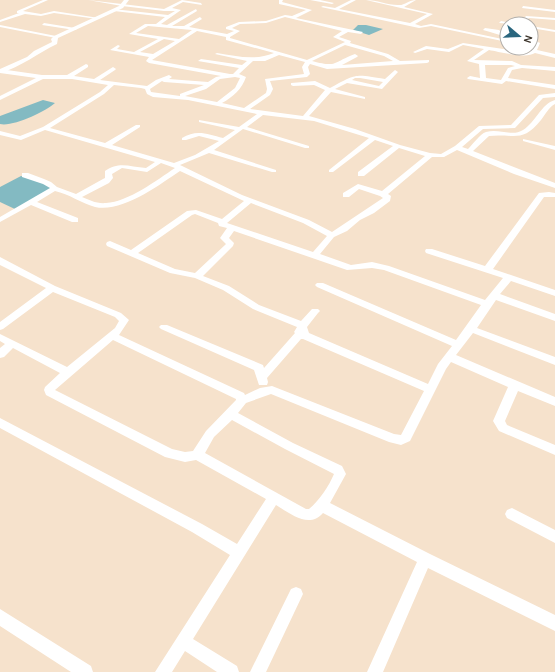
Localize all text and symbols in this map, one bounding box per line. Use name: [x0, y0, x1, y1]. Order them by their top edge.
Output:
north arrow: [499, 16, 539, 56]
text: N: [521, 33, 535, 45]

